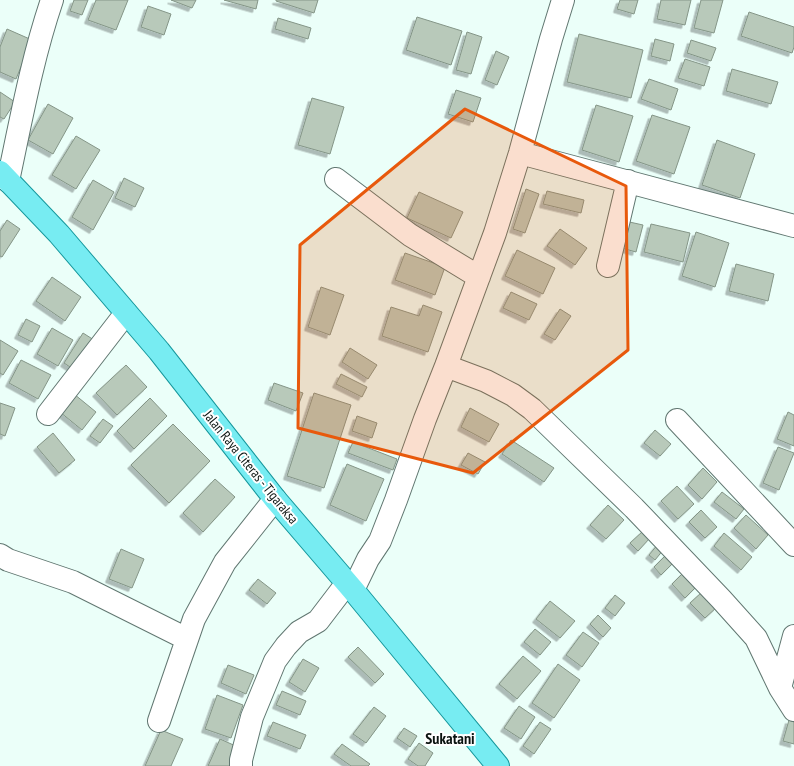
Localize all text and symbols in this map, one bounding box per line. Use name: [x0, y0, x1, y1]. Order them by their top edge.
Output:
street label: Jalan Raya Citeras - Tigaraksa: [199, 406, 302, 527]
district label: Sukatani: [425, 728, 475, 748]

